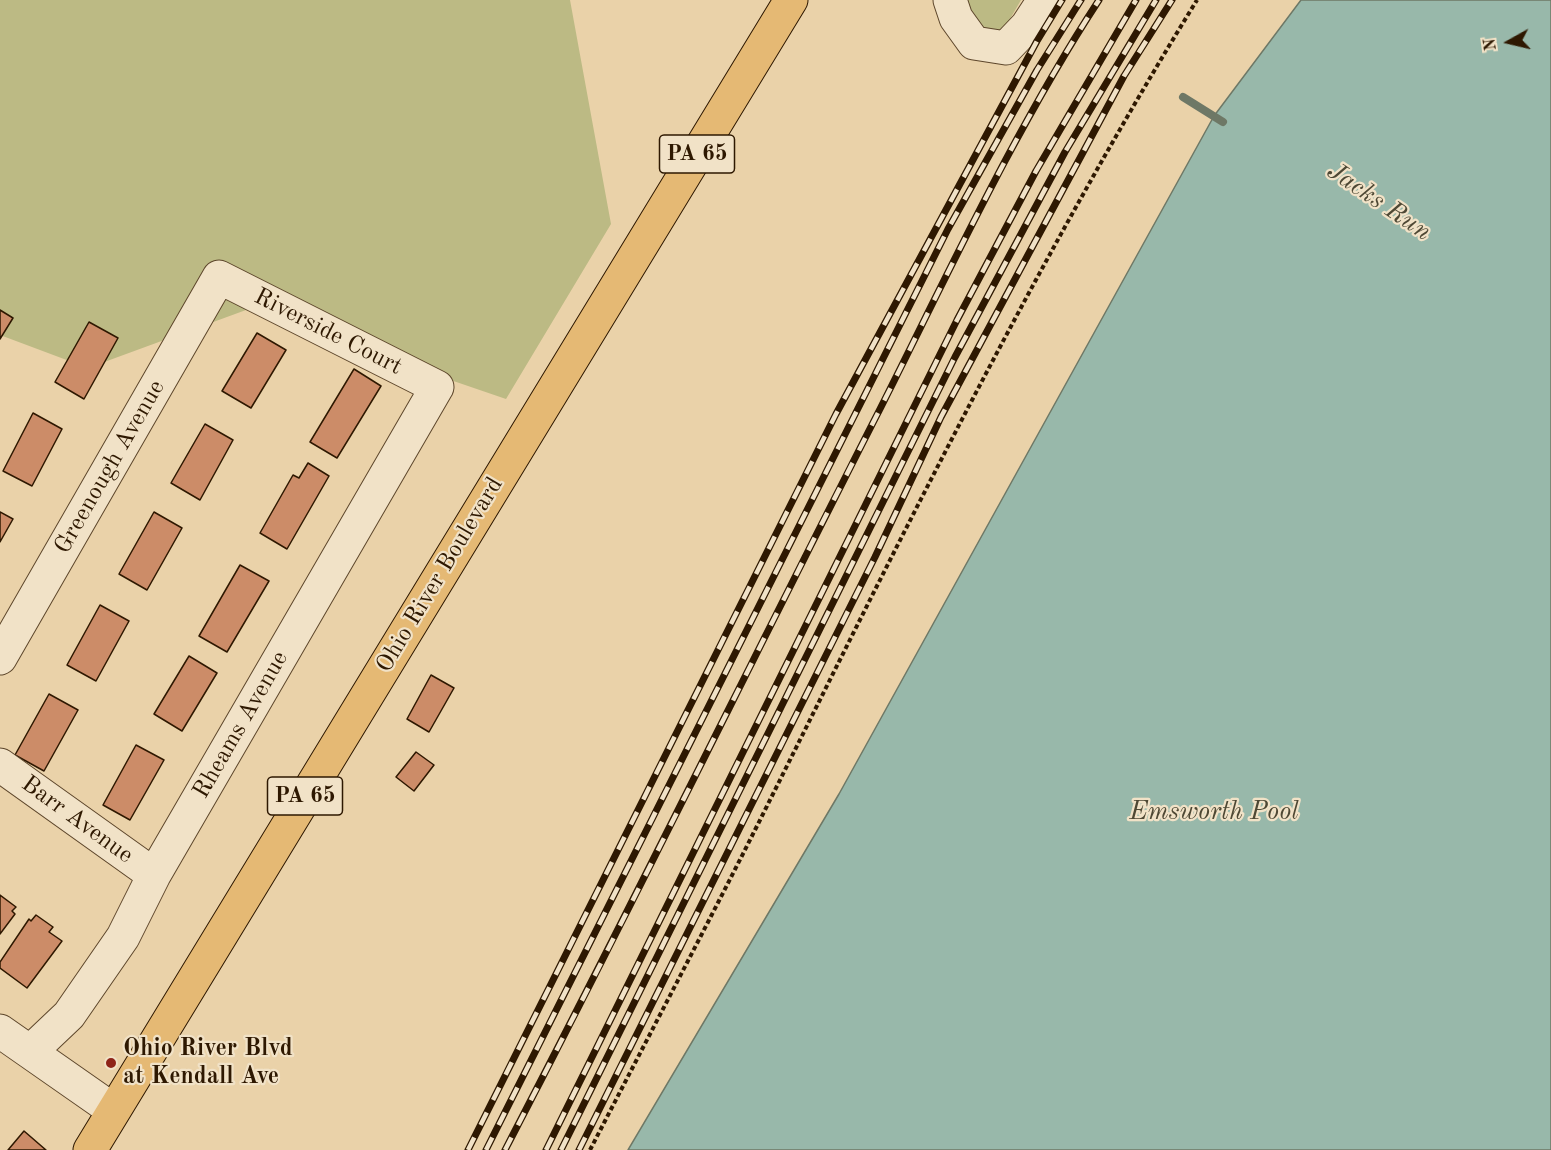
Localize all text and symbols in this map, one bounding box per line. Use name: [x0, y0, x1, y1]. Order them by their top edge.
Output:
north arrow: [1479, 12, 1539, 72]
text: N: [1482, 37, 1500, 52]
road number: PA 65: [660, 135, 734, 173]
water label: Jacks Run: [1321, 156, 1437, 248]
street label: Riverside Court: [249, 282, 407, 382]
street label: Greenough Avenue: [49, 375, 171, 559]
street label: Ohio River Boulevard: [370, 472, 510, 678]
street label: Rheams Avenue: [187, 646, 295, 804]
street label: Barr Avenue: [16, 770, 138, 870]
road number: PA 65: [268, 777, 342, 815]
water label: Emsworth Pool: [1129, 796, 1299, 828]
place label: Ohio River Blvd at Kendall Ave: [123, 1035, 293, 1091]
marker: Ohio River Blvd at Kendall Ave: [104, 1056, 118, 1070]

